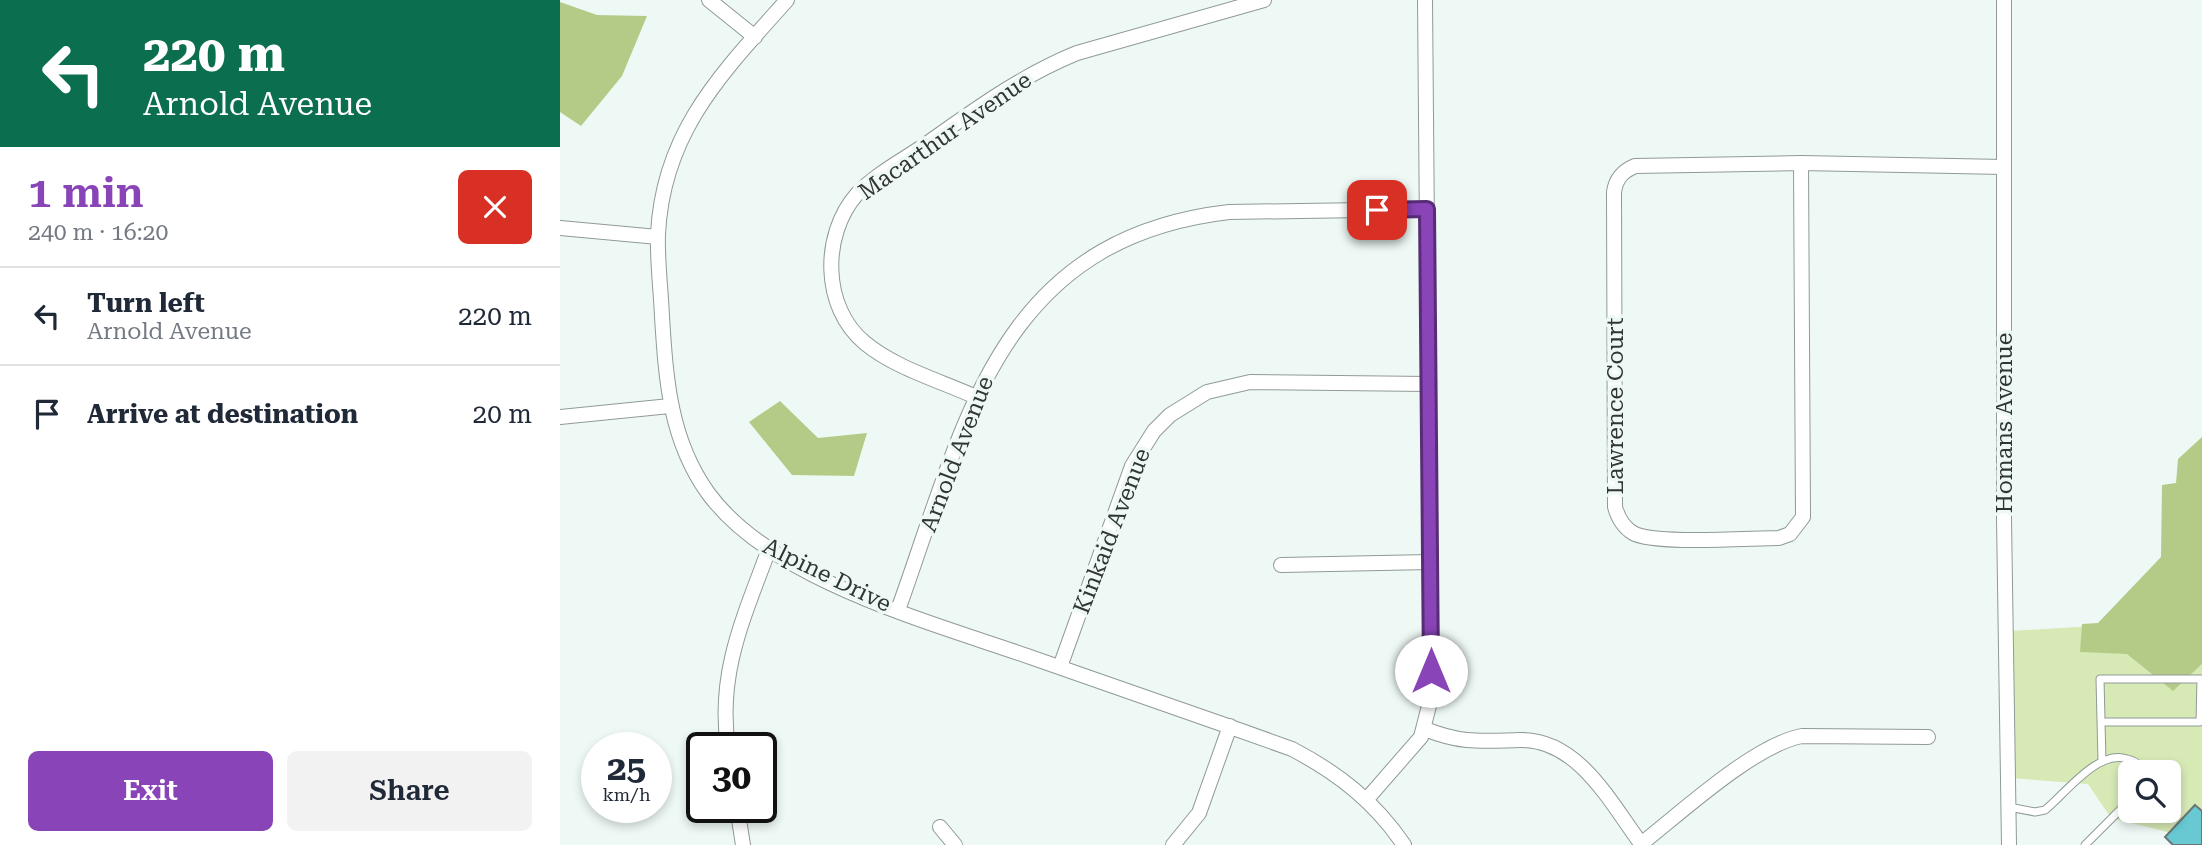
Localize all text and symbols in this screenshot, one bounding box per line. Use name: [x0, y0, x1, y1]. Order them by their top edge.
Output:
text: 220 m: [143, 26, 285, 83]
icon: left: [28, 28, 119, 119]
street label: Macarthur Avenue: [854, 66, 1036, 206]
text: Arnold Avenue: [143, 85, 372, 123]
text: 1 min: [28, 168, 144, 217]
button: close: [458, 170, 532, 244]
pin: [1347, 180, 1407, 240]
icon: arrive: [1358, 191, 1396, 229]
text: 240 m · 16:20: [28, 219, 168, 246]
text: Turn left: [87, 288, 205, 318]
icon: left: [28, 297, 66, 335]
text: 220 m: [458, 301, 532, 331]
street label: Lawrence Court: [1602, 317, 1629, 494]
text: Arnold Avenue: [87, 318, 252, 345]
street label: Homans Avenue: [1991, 333, 2018, 513]
street label: Arnold Avenue: [915, 372, 999, 536]
icon: arrive: [28, 395, 66, 433]
text: Arrive at destination: [87, 399, 358, 429]
text: 20 m: [473, 399, 532, 429]
street label: Kinkaid Avenue: [1068, 444, 1156, 618]
street label: Alpine Drive: [759, 532, 895, 618]
position arrow: [1394, 634, 1468, 708]
speed limit sign: 30: [686, 732, 777, 823]
text: 25: [607, 748, 646, 789]
button: Exit: [28, 751, 273, 831]
button: Share: [287, 751, 532, 831]
map controls: [2118, 760, 2181, 823]
button: search: [2118, 760, 2181, 823]
text: km/h: [602, 784, 651, 805]

